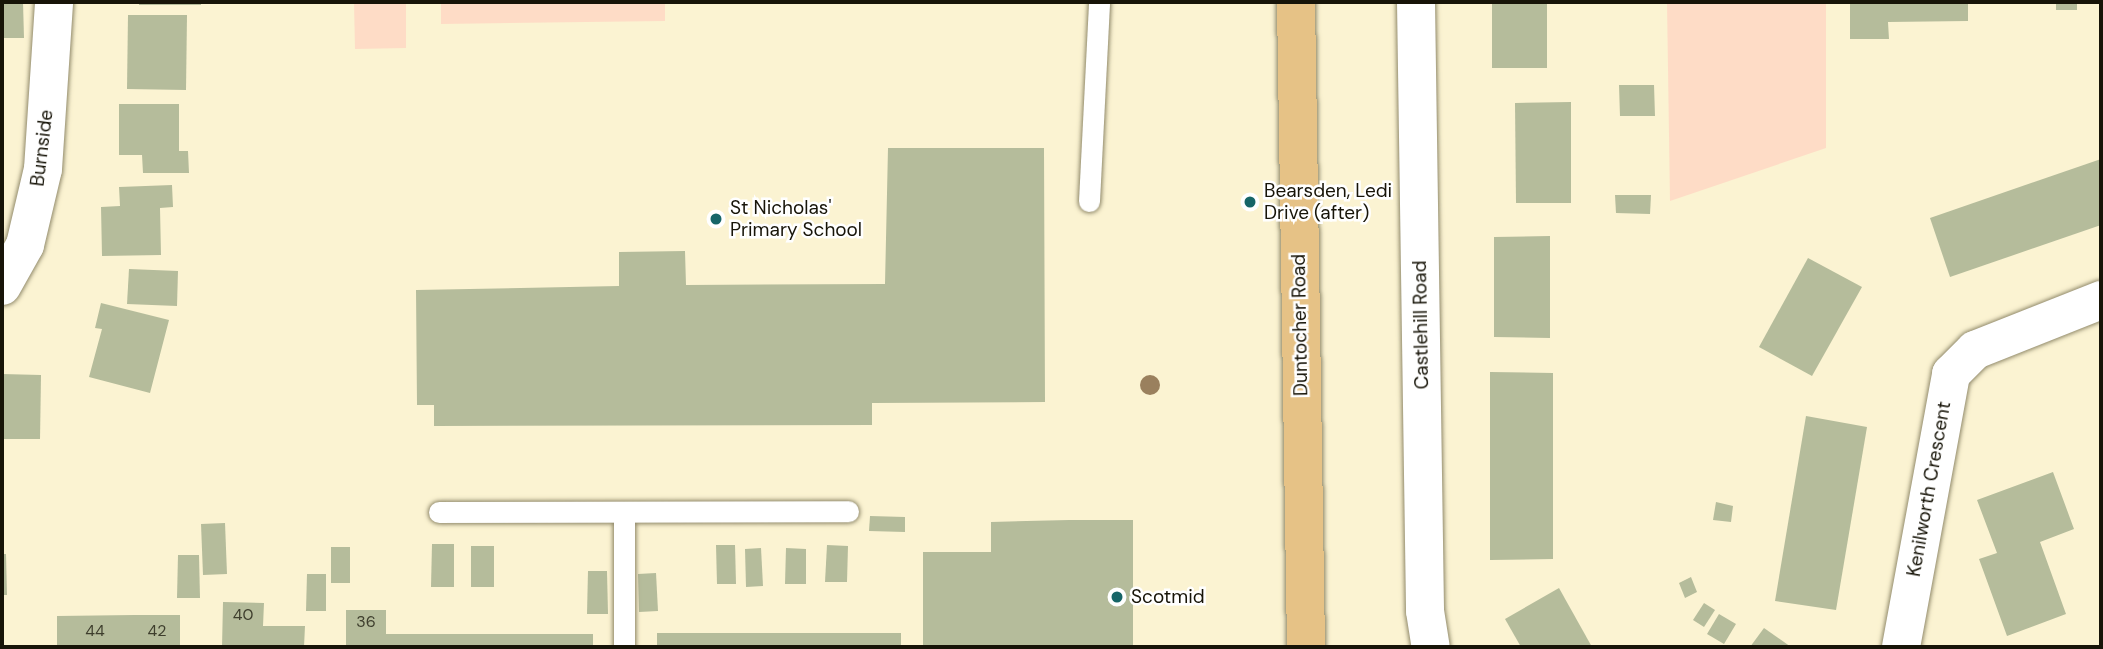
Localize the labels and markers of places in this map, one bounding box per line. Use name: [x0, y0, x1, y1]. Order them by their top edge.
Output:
place label: Bearsden, Ledi Drive (after): [1264, 180, 1392, 224]
marker: Bearsden, Ledi Drive (after): [1242, 194, 1258, 210]
place label: St Nicholas' Primary School: [730, 197, 862, 241]
marker: St Nicholas' Primary School: [708, 211, 724, 227]
place label: Scotmid: [1131, 586, 1205, 608]
marker: Scotmid: [1109, 589, 1125, 605]

